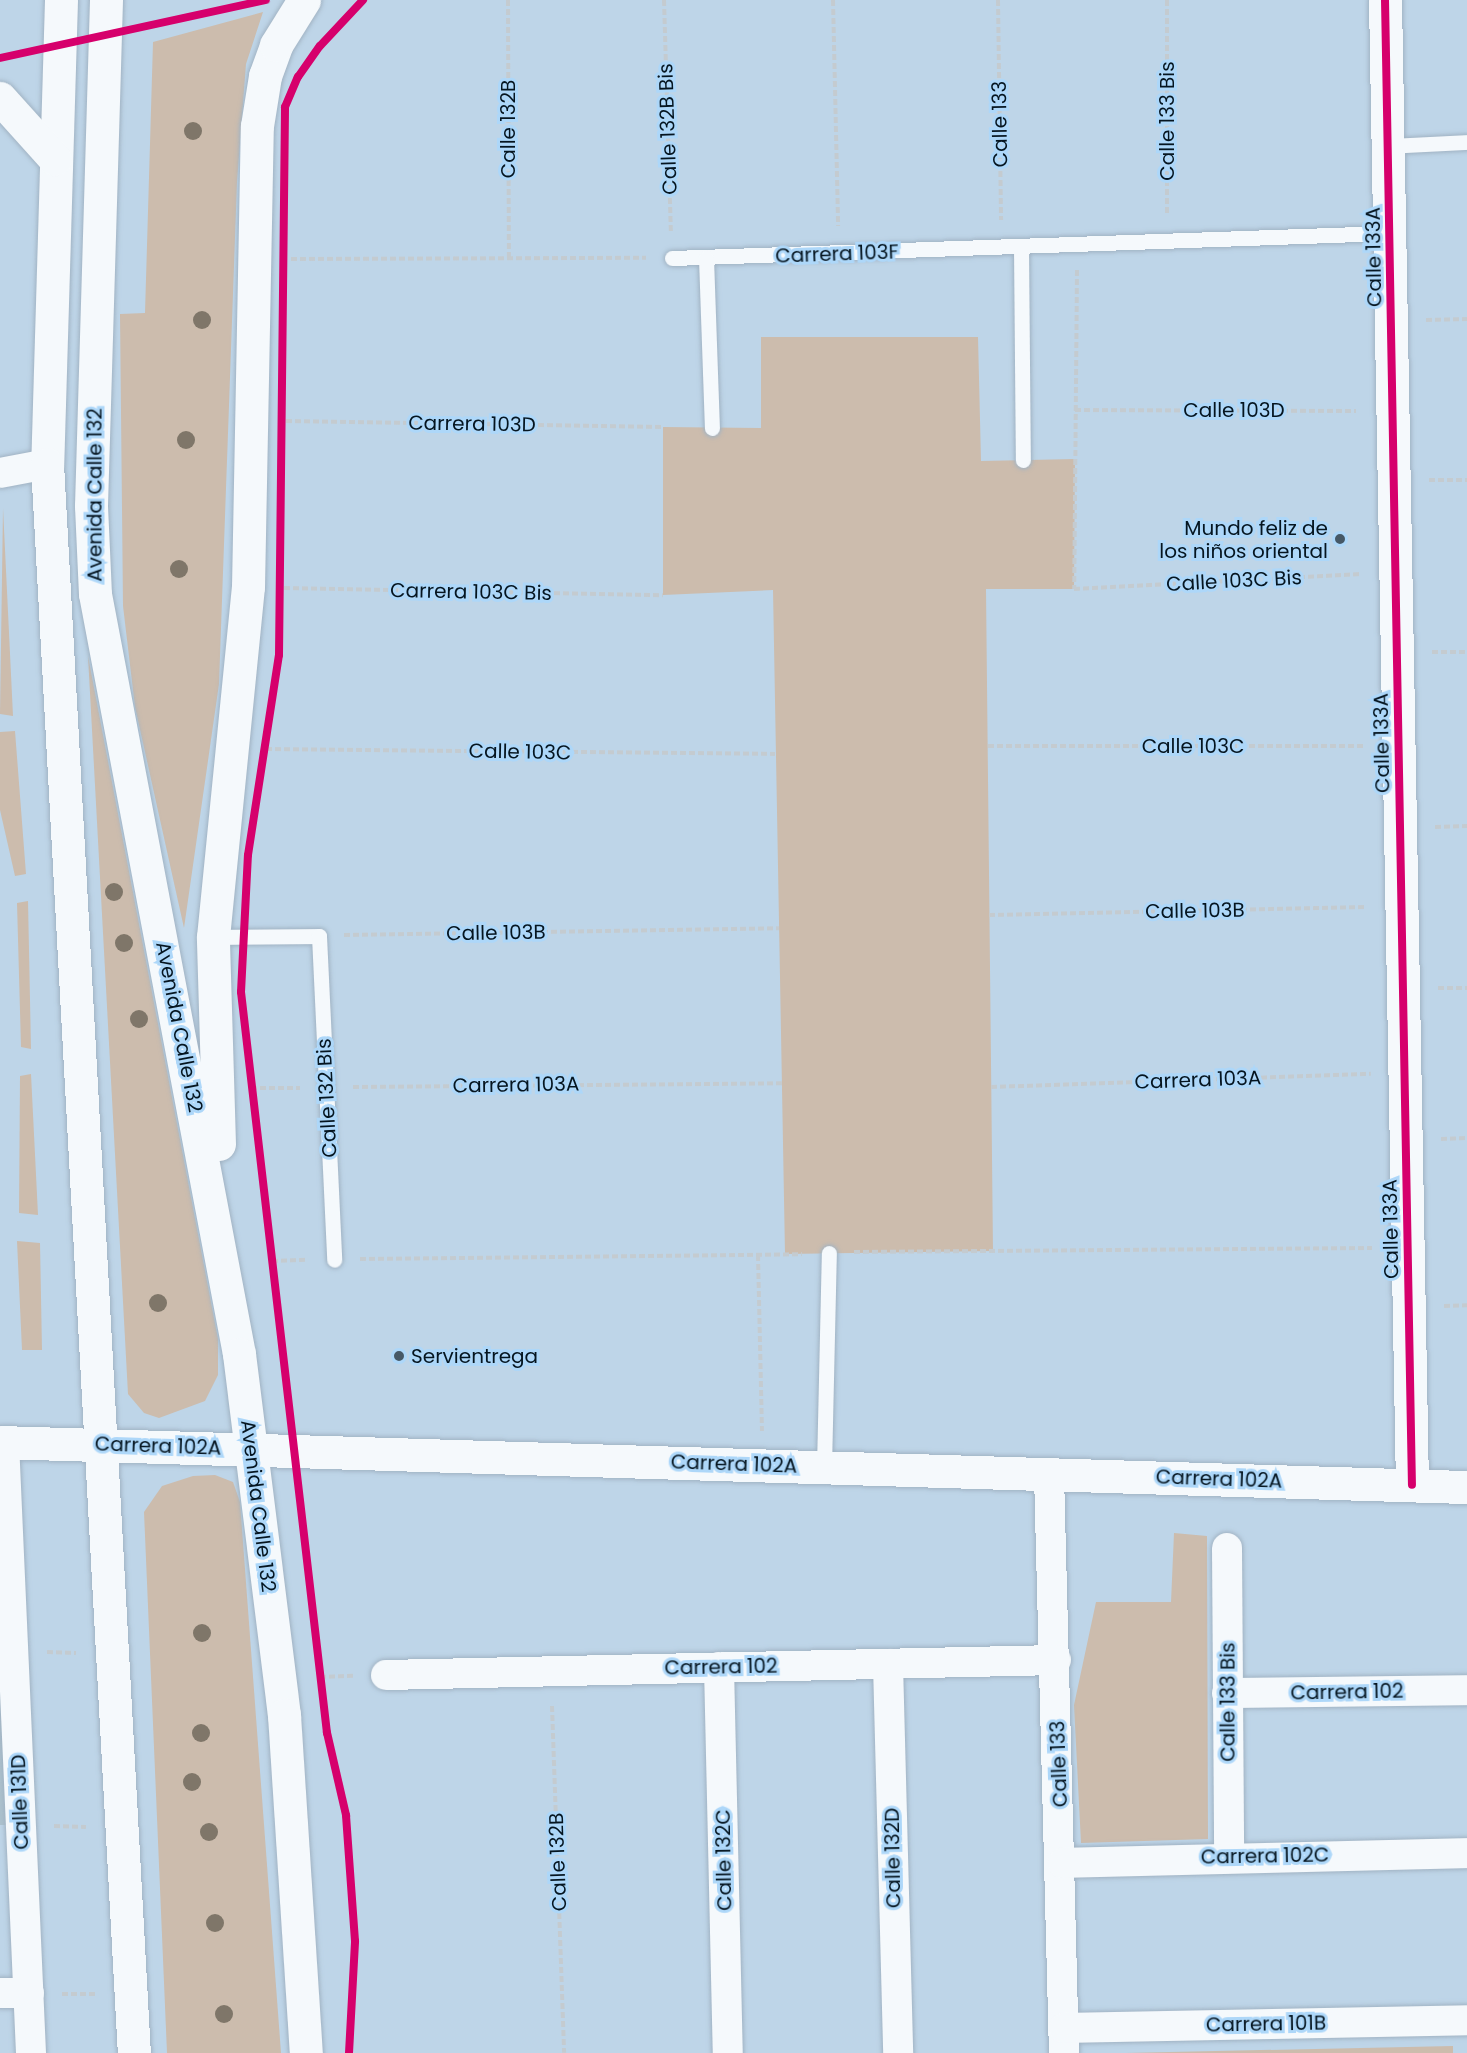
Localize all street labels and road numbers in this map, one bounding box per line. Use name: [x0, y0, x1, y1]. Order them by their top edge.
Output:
street label: Calle 133 Bis: [1155, 61, 1179, 181]
street label: Calle 132B Bis: [654, 63, 682, 195]
street label: Calle 132B: [496, 80, 520, 178]
street label: Calle 133: [987, 81, 1013, 167]
street label: Calle 133A: [1361, 207, 1387, 307]
street label: Carrera 103F: [775, 240, 899, 268]
street label: Calle 103D: [1183, 398, 1285, 422]
street label: Avenida Calle 132: [83, 408, 107, 582]
street label: Carrera 103D: [408, 411, 536, 437]
street label: Calle 103C Bis: [1166, 565, 1302, 597]
street label: Carrera 103C Bis: [390, 579, 552, 605]
street label: Calle 133A: [1369, 693, 1395, 793]
street label: Calle 103C: [1142, 734, 1244, 758]
street label: Calle 103C: [468, 739, 572, 765]
street label: Calle 103B: [1145, 898, 1245, 924]
street label: Calle 103B: [446, 920, 546, 946]
street label: Avenida Calle 132: [151, 940, 207, 1114]
street label: Calle 132 Bis: [312, 1038, 342, 1158]
street label: Carrera 103A: [1134, 1066, 1262, 1094]
street label: Carrera 103A: [452, 1072, 580, 1098]
street label: Calle 133A: [1378, 1179, 1404, 1279]
street label: Avenida Calle 132: [236, 1418, 280, 1594]
street label: Carrera 102A: [94, 1432, 222, 1460]
street label: Carrera 102A: [670, 1450, 798, 1478]
street label: Carrera 102A: [1155, 1465, 1283, 1493]
street label: Calle 133 Bis: [1216, 1642, 1240, 1762]
street label: Carrera 102: [664, 1654, 778, 1680]
street label: Carrera 102: [1290, 1679, 1404, 1705]
street label: Calle 133: [1045, 1720, 1073, 1808]
street label: Calle 131D: [6, 1754, 34, 1850]
street label: Calle 132D: [880, 1808, 906, 1908]
street label: Calle 132C: [711, 1809, 737, 1911]
street label: Calle 132B: [544, 1812, 572, 1912]
street label: Carrera 102C: [1201, 1843, 1329, 1869]
street label: Carrera 101B: [1206, 2011, 1326, 2037]

